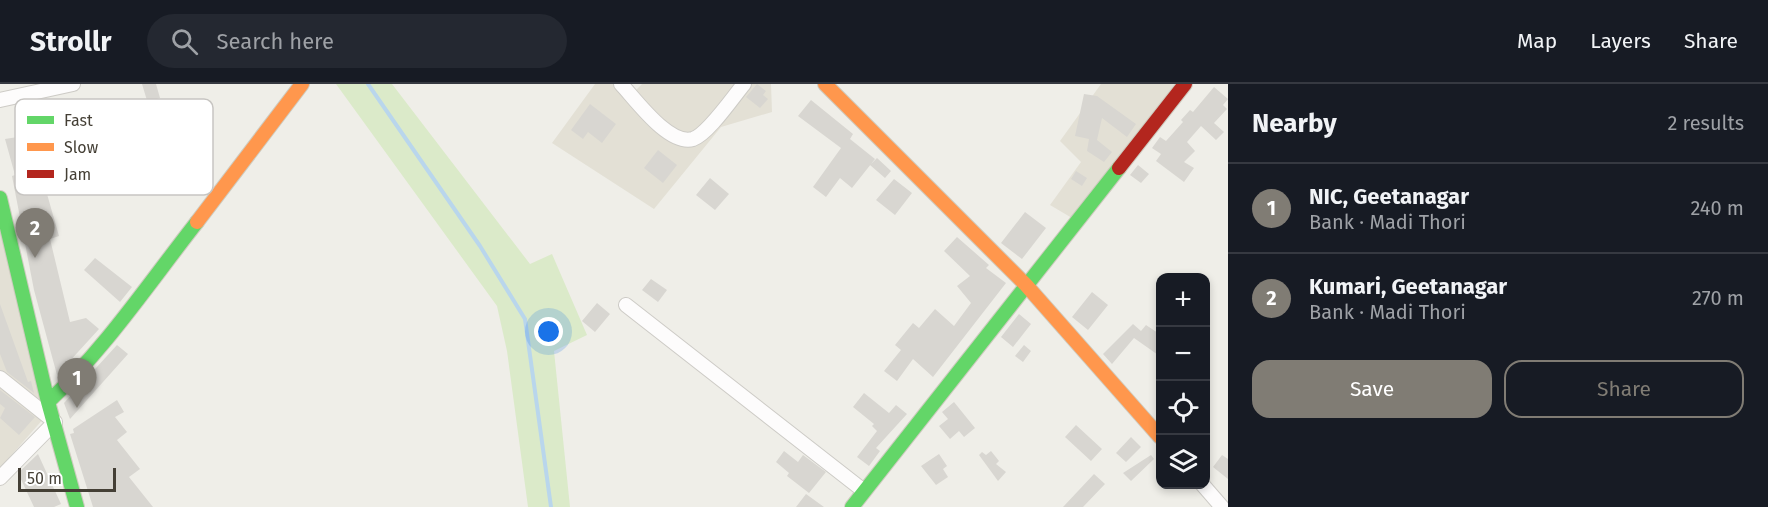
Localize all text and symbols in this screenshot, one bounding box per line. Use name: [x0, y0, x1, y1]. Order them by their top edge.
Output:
search box: [147, 14, 567, 68]
text: Strollr: [30, 25, 111, 58]
icon: search: [168, 25, 201, 58]
text: Search here: [216, 28, 334, 55]
text: Map: [1517, 28, 1557, 54]
text: Layers: [1590, 28, 1651, 54]
text: Share: [1684, 28, 1738, 54]
legend: [15, 99, 213, 195]
text: Nearby: [1252, 108, 1337, 139]
text: Fast: [64, 111, 93, 130]
text: 2 results: [1667, 111, 1744, 135]
text: Slow: [64, 138, 99, 157]
text: Jam: [64, 165, 91, 184]
text: NIC, Geetanagar: [1309, 183, 1469, 210]
text: 1: [1267, 196, 1276, 220]
text: 240 m: [1690, 196, 1744, 220]
pin: 2: [15, 208, 54, 258]
text: Bank · Madi Thori: [1309, 210, 1466, 234]
map controls: [1156, 273, 1210, 489]
button: +: [1156, 273, 1210, 327]
text: Kumari, Geetanagar: [1309, 273, 1507, 300]
text: 2: [1266, 286, 1277, 310]
text: 270 m: [1692, 286, 1744, 310]
text: Bank · Madi Thori: [1309, 300, 1466, 324]
your location: [534, 317, 563, 346]
button: −: [1156, 327, 1210, 381]
pin: 1: [58, 358, 97, 408]
button: Save: [1252, 360, 1492, 418]
button: Share: [1504, 360, 1744, 418]
button: locate: [1156, 381, 1210, 435]
button: layers: [1156, 435, 1210, 489]
scale bar: [18, 465, 116, 492]
text: 50 m: [27, 469, 62, 488]

